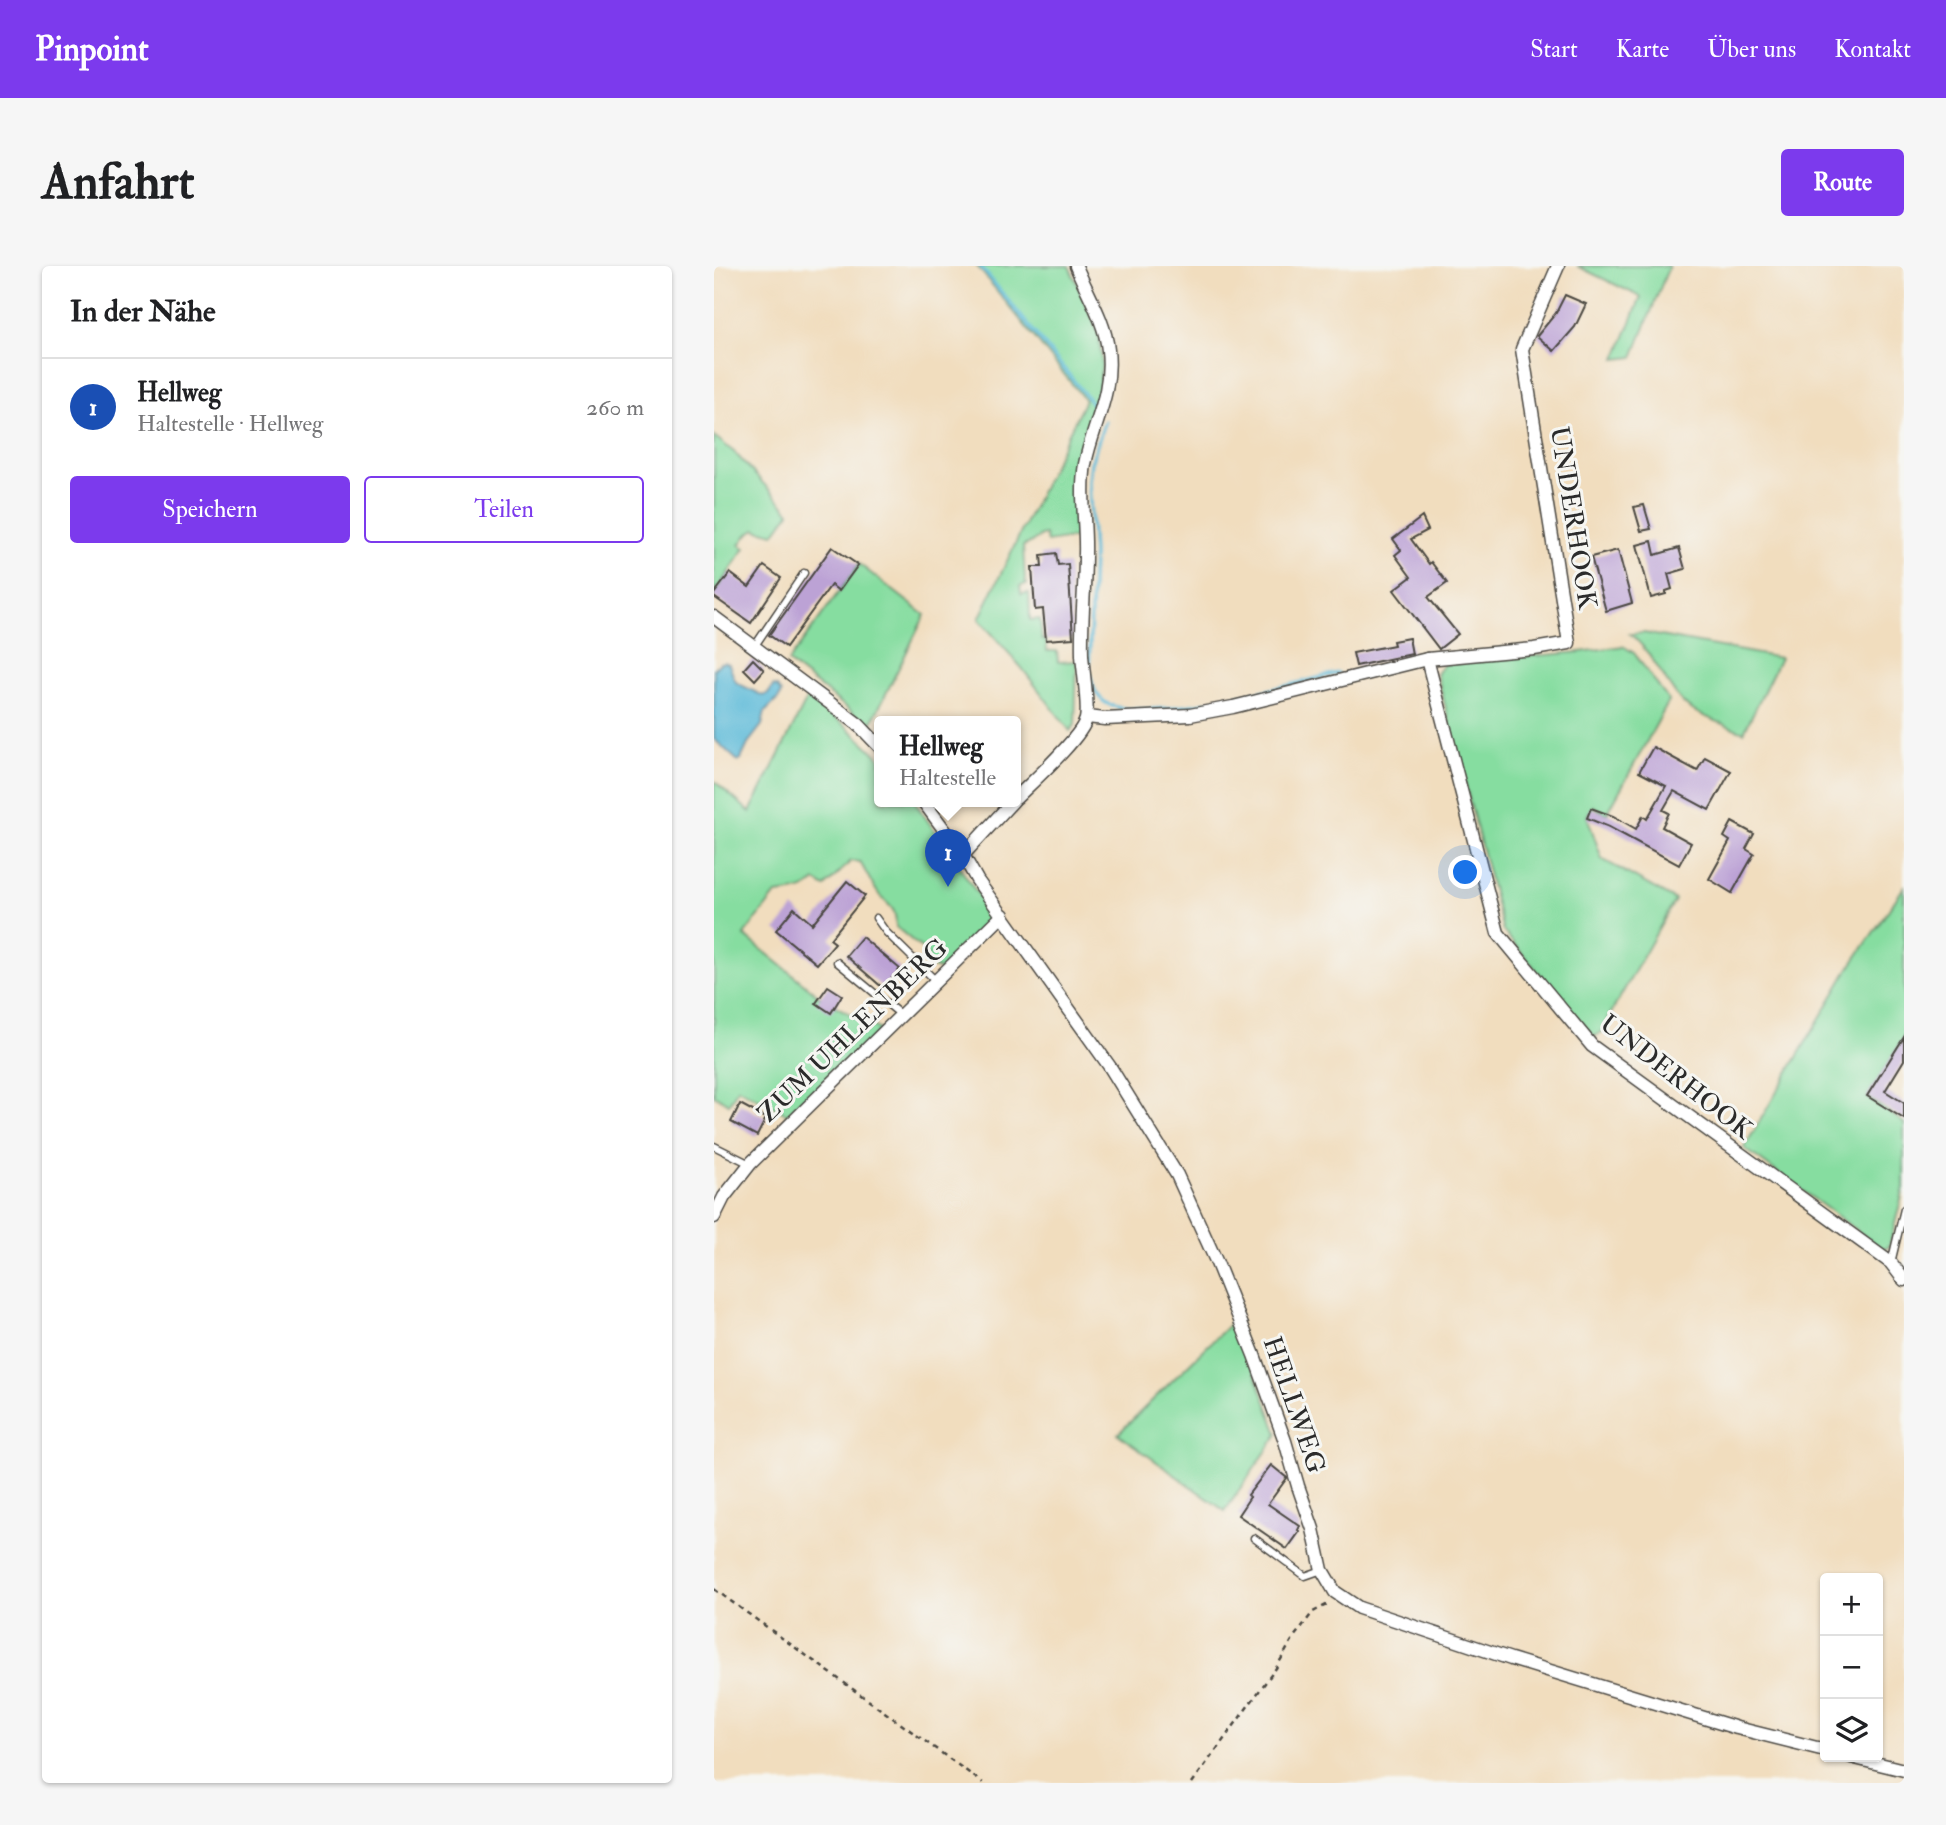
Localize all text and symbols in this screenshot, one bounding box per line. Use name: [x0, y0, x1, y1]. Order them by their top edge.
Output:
text: Pinpoint: [35, 29, 149, 70]
text: Start: [1530, 34, 1578, 65]
text: Karte: [1616, 34, 1669, 65]
text: Über uns: [1707, 34, 1796, 65]
text: Kontakt: [1834, 34, 1911, 65]
button: Route: [1781, 149, 1904, 216]
text: Anfahrt: [42, 152, 194, 213]
text: In der Nähe: [70, 293, 215, 330]
text: Hellweg: [137, 377, 222, 409]
text: 1: [89, 393, 97, 422]
text: 260 m: [586, 393, 644, 422]
text: Haltestelle · Hellweg: [137, 409, 323, 438]
street label: UNDERHOOK: [1543, 424, 1603, 613]
button: Speichern: [70, 476, 350, 543]
button: Teilen: [364, 476, 644, 543]
popup: [874, 716, 1021, 807]
text: Hellweg: [899, 731, 983, 763]
text: Haltestelle: [899, 763, 996, 792]
pin: 1: [925, 829, 971, 887]
your location: [1448, 855, 1482, 889]
street label: ZUM UHLENBERG: [751, 932, 955, 1130]
street label: UNDERHOOK: [1593, 1008, 1759, 1147]
street label: HELLWEG: [1256, 1332, 1332, 1478]
map controls: [1820, 1573, 1883, 1762]
button: +: [1820, 1573, 1883, 1636]
button: −: [1820, 1636, 1883, 1699]
button: layers: [1820, 1699, 1883, 1762]

